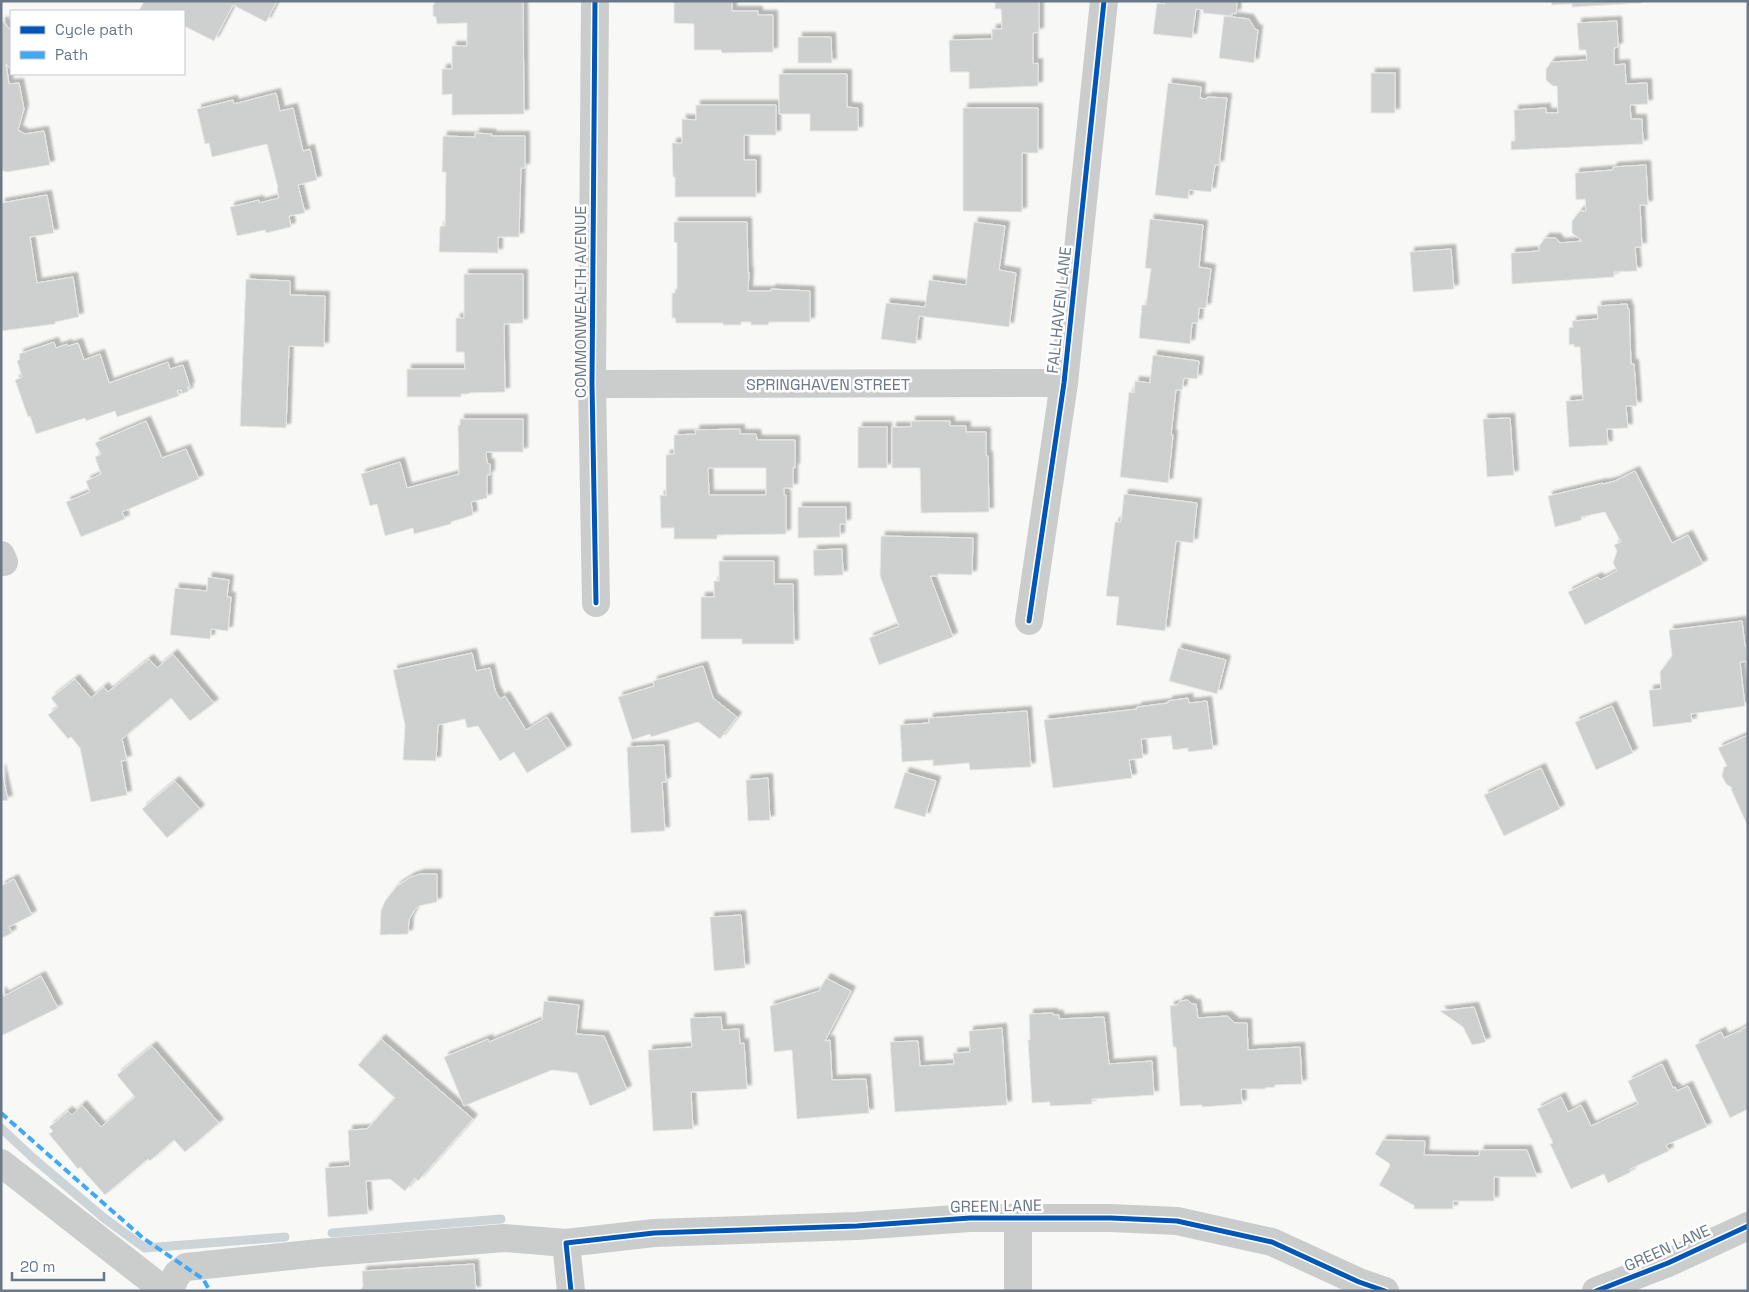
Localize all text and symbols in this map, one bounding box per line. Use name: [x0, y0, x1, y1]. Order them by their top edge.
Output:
legend: [10, 10, 185, 75]
text: Cycle path: [55, 20, 133, 39]
text: Path: [55, 45, 88, 64]
street label: COMMONWEALTH AVENUE: [570, 206, 591, 398]
street label: FALLHAVEN LANE: [1042, 246, 1076, 374]
street label: SPRINGHAVEN STREET: [746, 374, 910, 395]
street label: GREEN LANE: [950, 1195, 1042, 1217]
street label: GREEN LANE: [1621, 1220, 1713, 1276]
scale bar: [12, 1250, 105, 1282]
text: 20 m: [20, 1257, 55, 1276]

